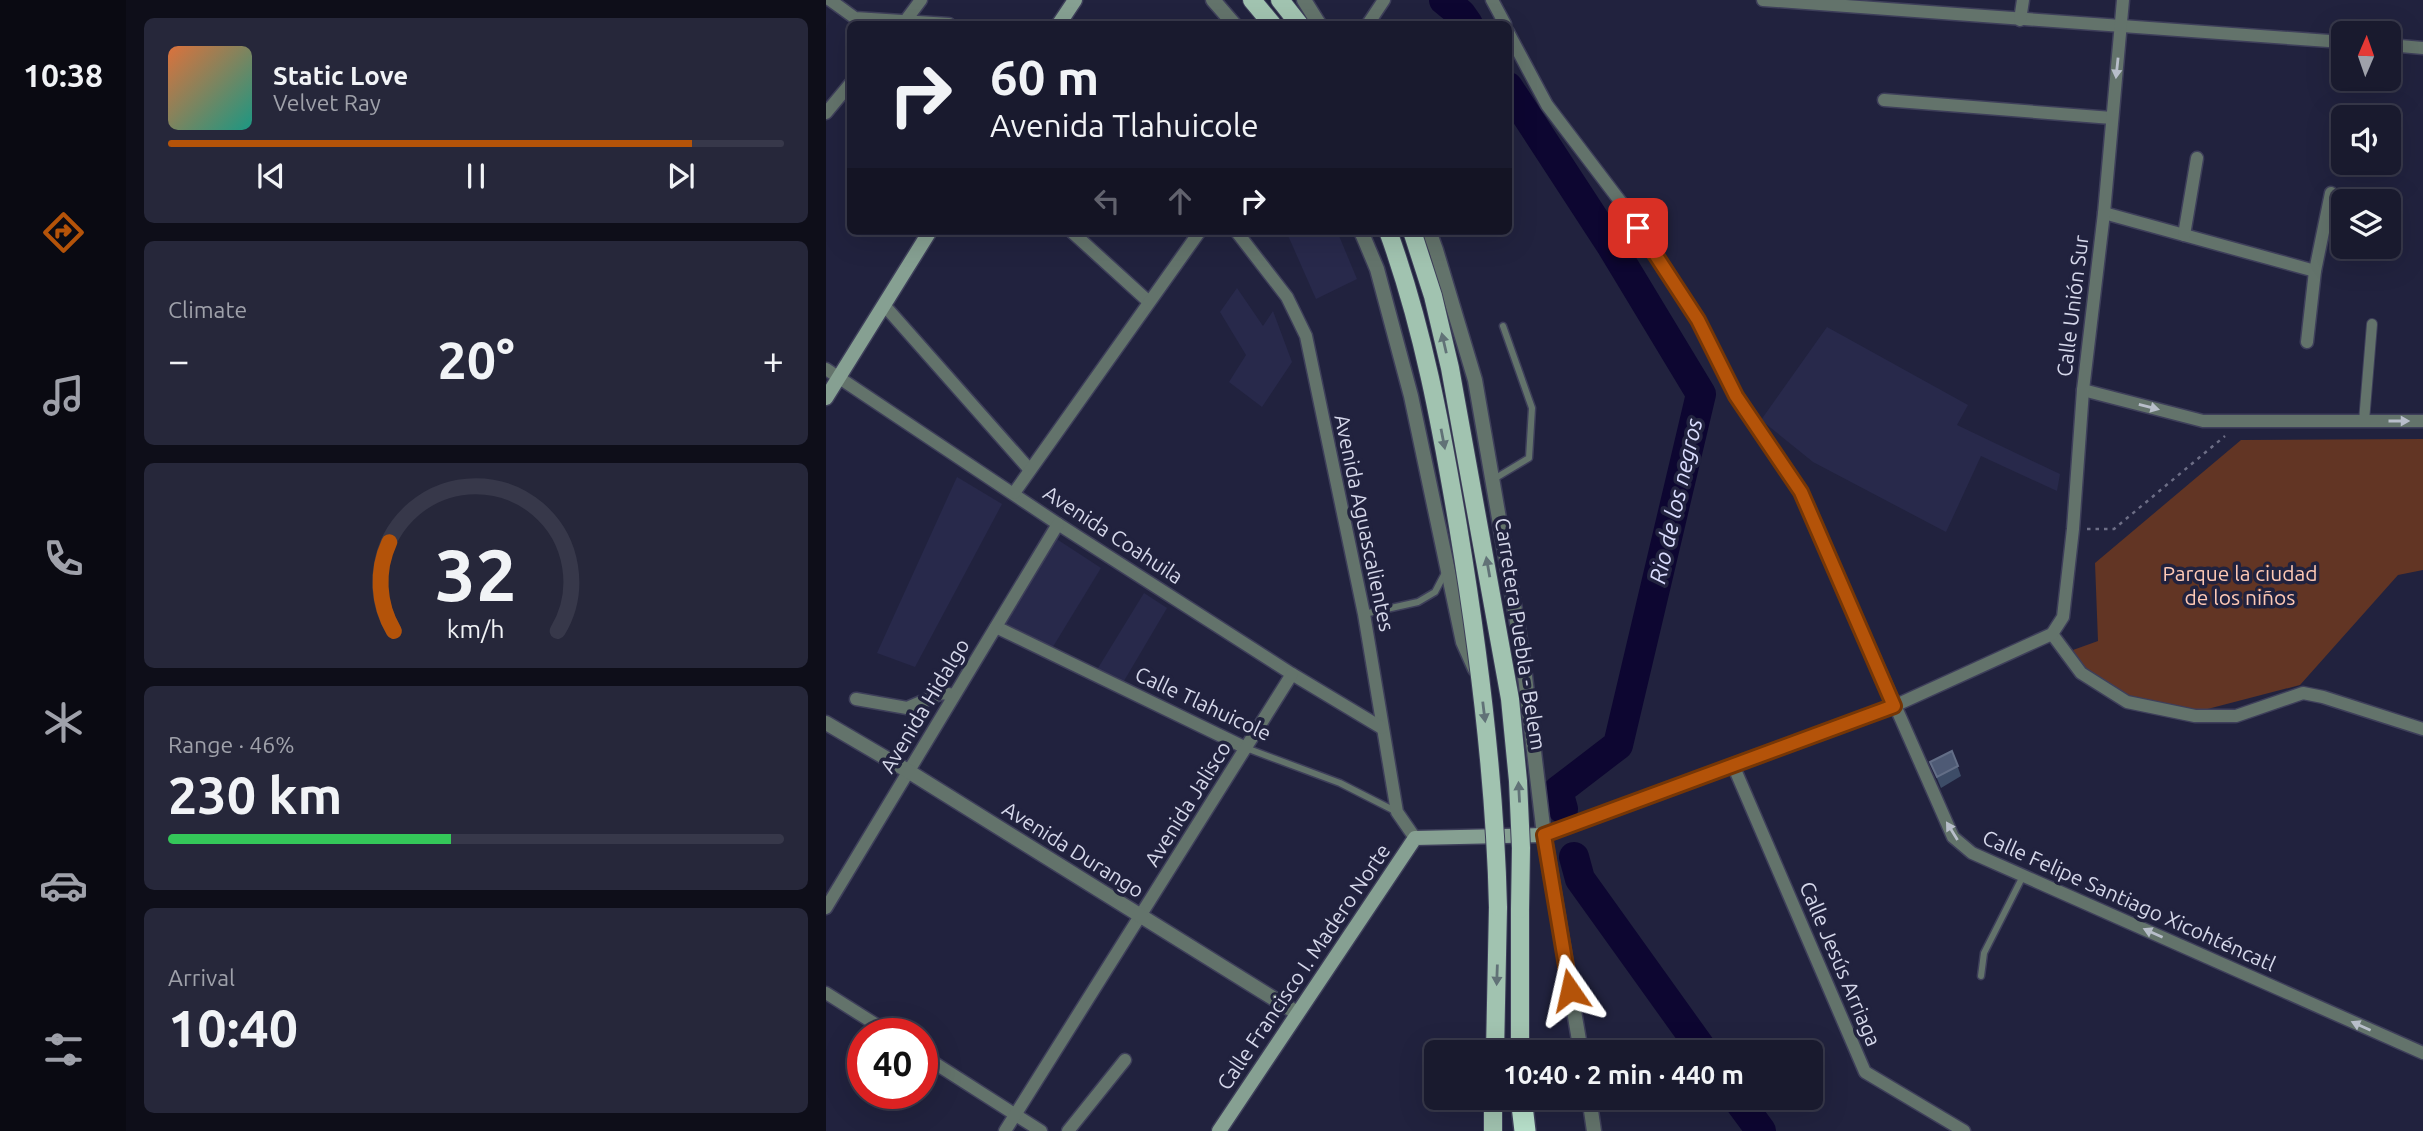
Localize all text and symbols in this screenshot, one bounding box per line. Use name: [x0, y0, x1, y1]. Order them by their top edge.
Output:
north arrow: [2331, 21, 2401, 91]
map controls: [2331, 21, 2401, 259]
icon: right: [875, 49, 966, 140]
text: 60 m: [990, 49, 1099, 104]
text: 10:38: [23, 57, 103, 93]
one-way arrow: [2111, 57, 2122, 79]
text: Static Love: [273, 61, 408, 90]
text: Velvet Ray: [273, 90, 381, 115]
button: sound: [2331, 105, 2401, 175]
text: Avenida Tlahuicole: [990, 107, 1259, 143]
icon: previous: [252, 157, 290, 195]
icon: pause: [457, 157, 495, 195]
icon: next: [662, 157, 700, 195]
icon: left: [1088, 182, 1126, 220]
icon: ahead: [1161, 182, 1199, 220]
icon: right: [1234, 182, 1272, 220]
button: layers: [2331, 189, 2401, 259]
pin: [1608, 198, 1668, 258]
icon: directions: [39, 208, 88, 257]
icon: arrive: [1619, 209, 1657, 247]
street label: Calle Unión Sur: [2051, 234, 2093, 378]
text: Climate: [168, 297, 247, 322]
text: 20°: [437, 331, 515, 389]
one-way arrow: [1439, 332, 1450, 354]
text: −: [168, 339, 189, 381]
text: +: [763, 339, 784, 381]
icon: music: [39, 371, 88, 420]
one-way arrow: [2138, 402, 2160, 413]
street label: Avenida Aguascalientes: [1330, 412, 1400, 634]
water label: Rio de los negros: [1644, 415, 1707, 586]
one-way arrow: [2388, 415, 2410, 427]
one-way arrow: [1437, 428, 1448, 450]
street label: Avenida Coahuila: [1039, 480, 1188, 588]
street label: Carretera Puebla - Belem: [1491, 516, 1551, 752]
icon: phone: [39, 534, 88, 583]
text: 32: [435, 534, 517, 616]
one-way arrow: [1482, 555, 1493, 577]
park label: Parque la ciudad de los niños: [2162, 561, 2318, 609]
text: km/h: [447, 615, 505, 643]
street label: Avenida Hidalgo: [874, 634, 974, 777]
street label: Calle Tlahuicole: [1132, 661, 1275, 745]
icon: climate: [39, 698, 88, 747]
one-way arrow: [1479, 701, 1490, 723]
text: Range · 46%: [168, 732, 295, 757]
street label: Avenida Jalisco: [1139, 736, 1235, 870]
text: 230 km: [168, 766, 342, 824]
one-way arrow: [1513, 780, 1524, 802]
street label: Avenida Durango: [998, 796, 1149, 902]
one-way arrow: [1946, 822, 1959, 841]
street label: Calle Felipe Santiago Xicohténcatl: [1979, 824, 2280, 976]
street label: Calle Francisco I. Madero Norte: [1212, 839, 1395, 1094]
icon: car: [39, 861, 88, 910]
street label: Calle Jesús Arriaga: [1795, 878, 1886, 1049]
one-way arrow: [2142, 927, 2163, 938]
position arrow: [1533, 953, 1607, 1027]
one-way arrow: [1491, 964, 1502, 986]
text: Arrival: [168, 965, 235, 990]
text: 10:40: [168, 999, 298, 1057]
speed limit sign: 40: [847, 1018, 938, 1109]
one-way arrow: [2350, 1020, 2371, 1031]
icon: filters: [39, 1025, 88, 1074]
text: 10:40 · 2 min · 440 m: [1503, 1060, 1744, 1089]

